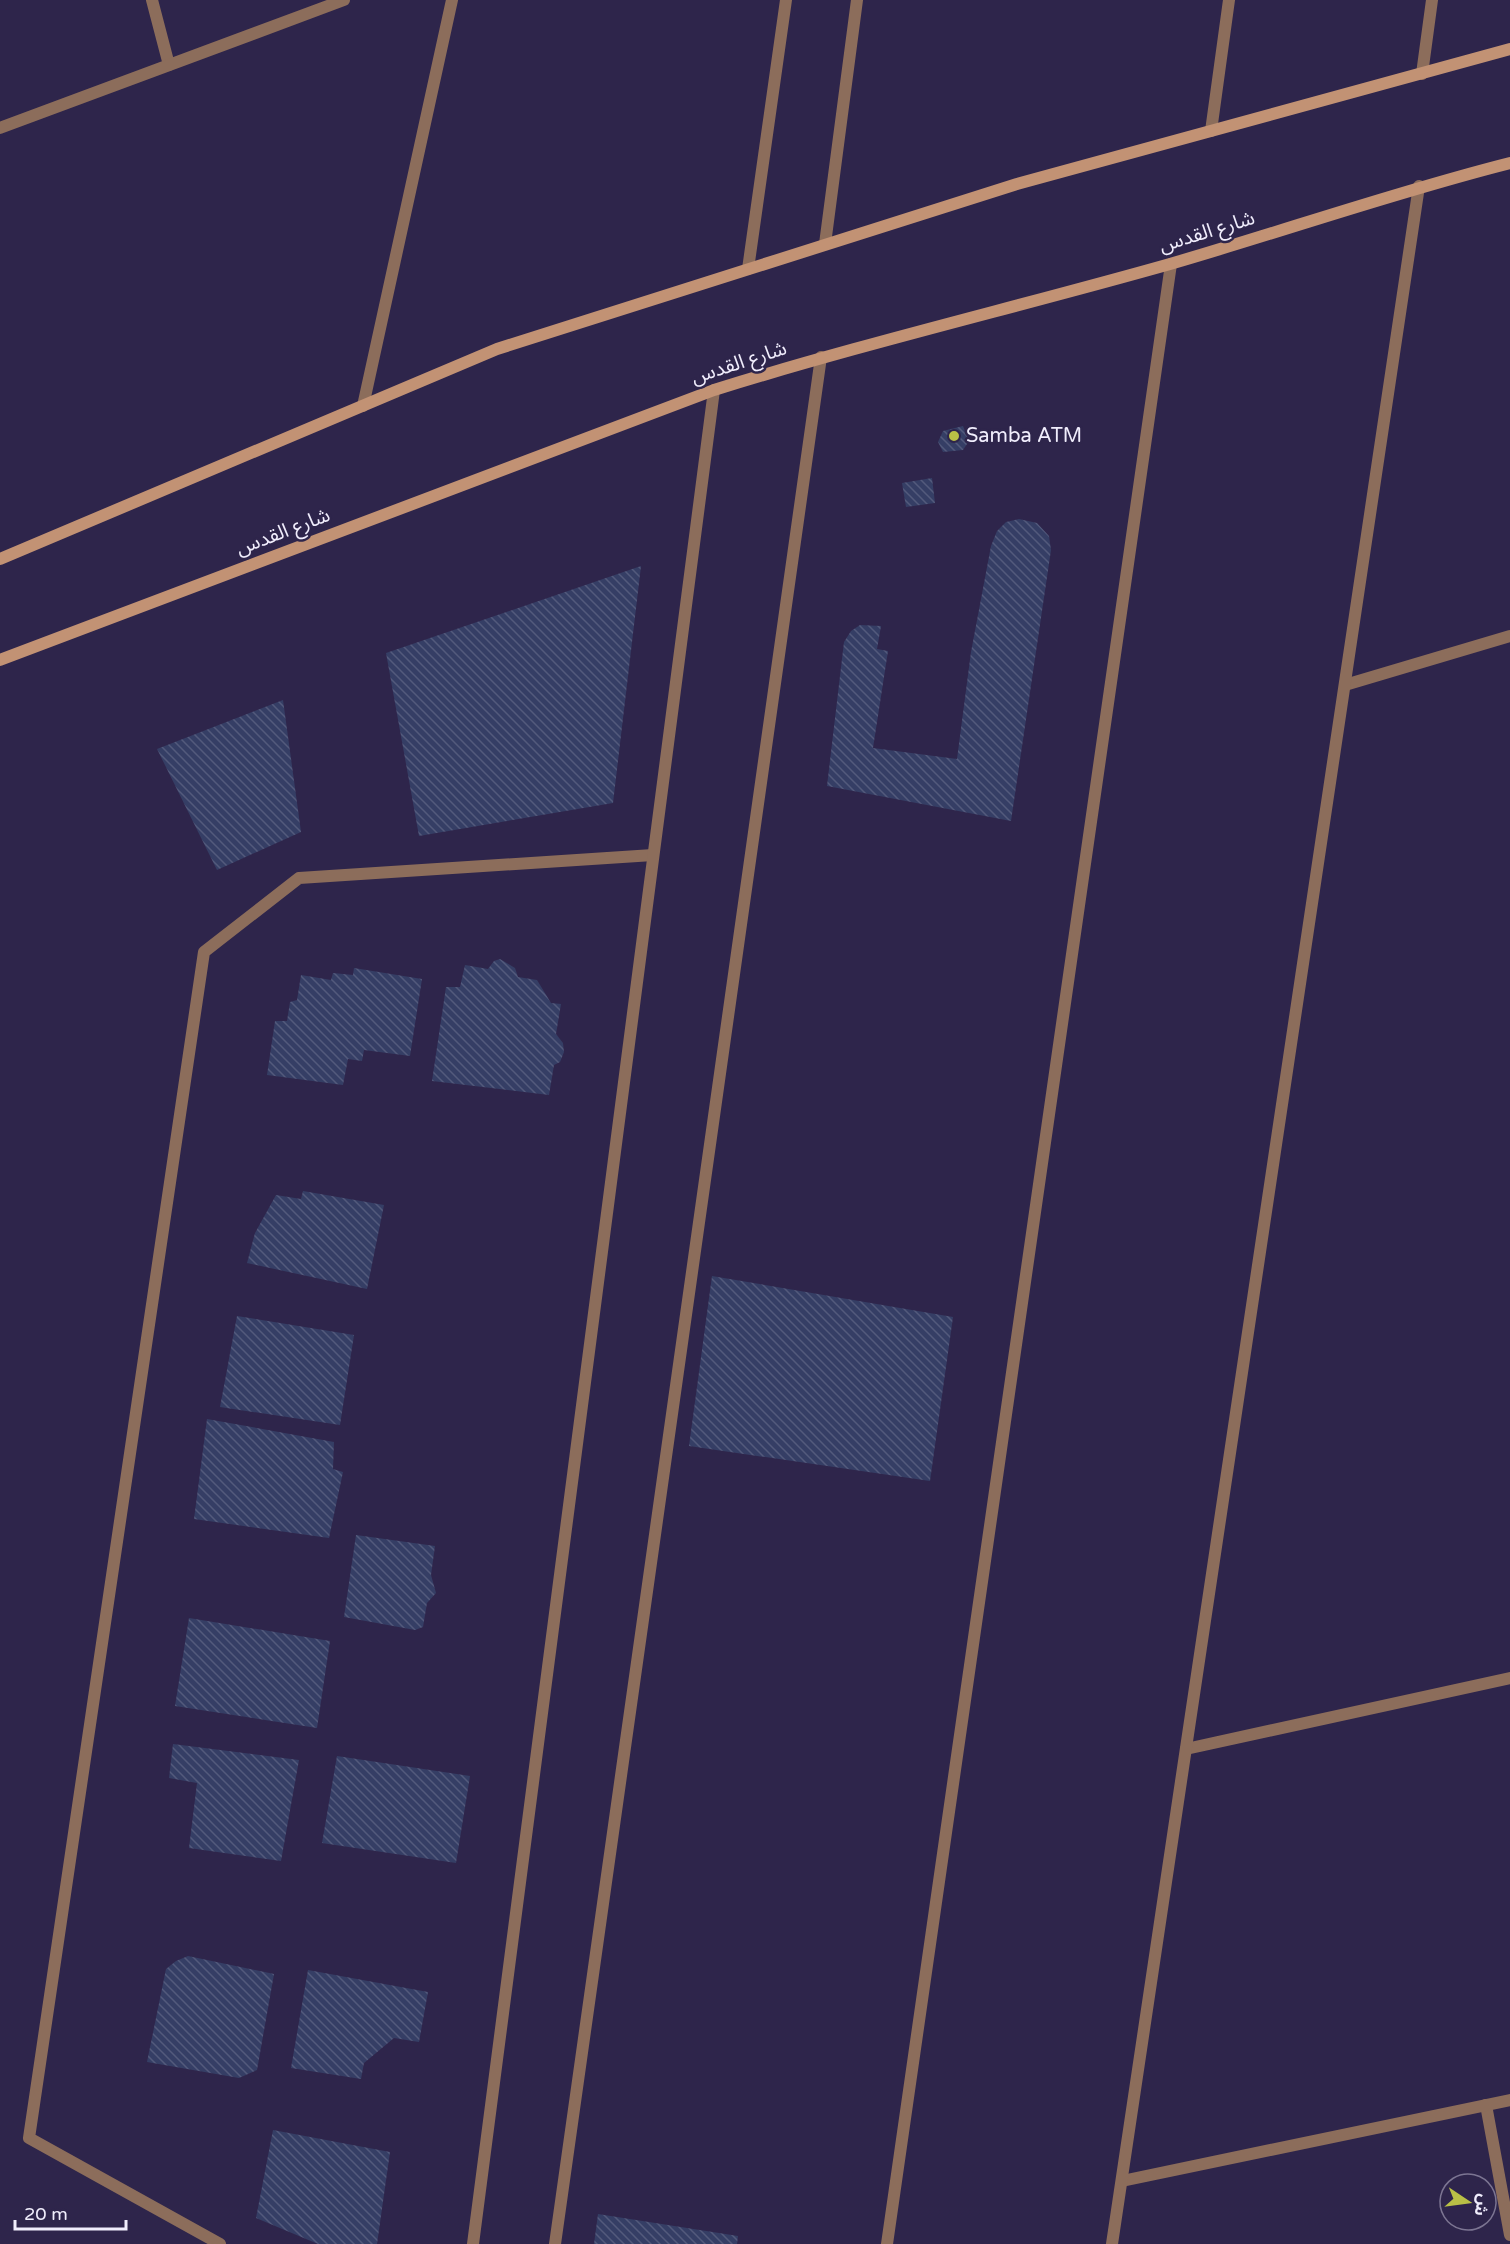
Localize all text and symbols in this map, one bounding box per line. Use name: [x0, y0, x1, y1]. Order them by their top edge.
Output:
street label: شارع القدس: [1156, 206, 1258, 260]
street label: شارع القدس: [688, 336, 790, 392]
place label: Samba ATM: [966, 424, 1082, 448]
marker: Samba ATM: [947, 429, 961, 443]
street label: شارع القدس: [233, 503, 334, 563]
north arrow: [1438, 2172, 1498, 2232]
text: ش: [1469, 2192, 1494, 2218]
scale bar: [15, 2193, 126, 2231]
text: 20 m: [24, 2203, 68, 2225]

